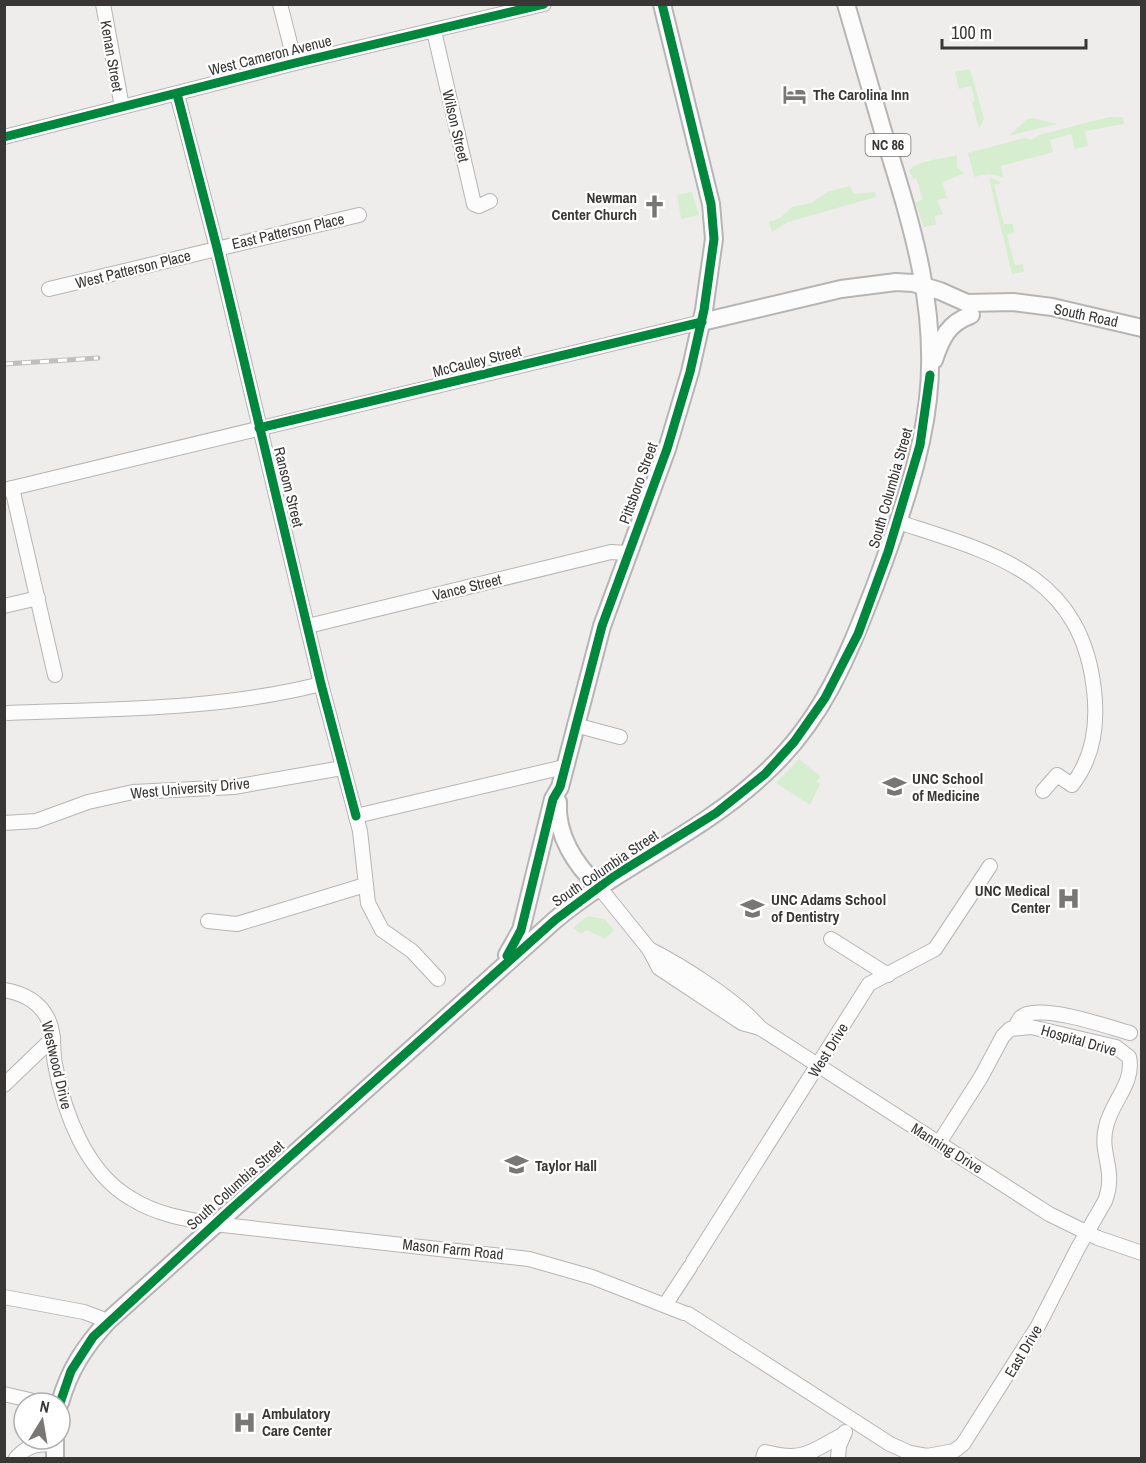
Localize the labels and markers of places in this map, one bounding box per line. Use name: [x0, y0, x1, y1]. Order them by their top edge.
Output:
hotel icon: The Carolina Inn: [782, 81, 808, 107]
place label: The Carolina Inn: [813, 84, 909, 105]
place label: Newman Center Church: [552, 187, 637, 225]
church icon: Newman Center Church: [642, 193, 668, 219]
place label: UNC School of Medicine: [912, 768, 983, 806]
school or university icon: UNC School of Medicine: [881, 774, 907, 800]
place label: UNC Medical Center: [975, 880, 1050, 918]
hospital icon: UNC Medical Center: [1055, 886, 1081, 912]
place label: UNC Adams School of Dentistry: [771, 889, 886, 927]
school or university icon: UNC Adams School of Dentistry: [740, 895, 766, 921]
school or university icon: Taylor Hall: [504, 1152, 530, 1178]
place label: Taylor Hall: [535, 1155, 597, 1176]
place label: Ambulatory Care Center: [262, 1403, 332, 1441]
hospital icon: Ambulatory Care Center: [231, 1409, 257, 1435]

